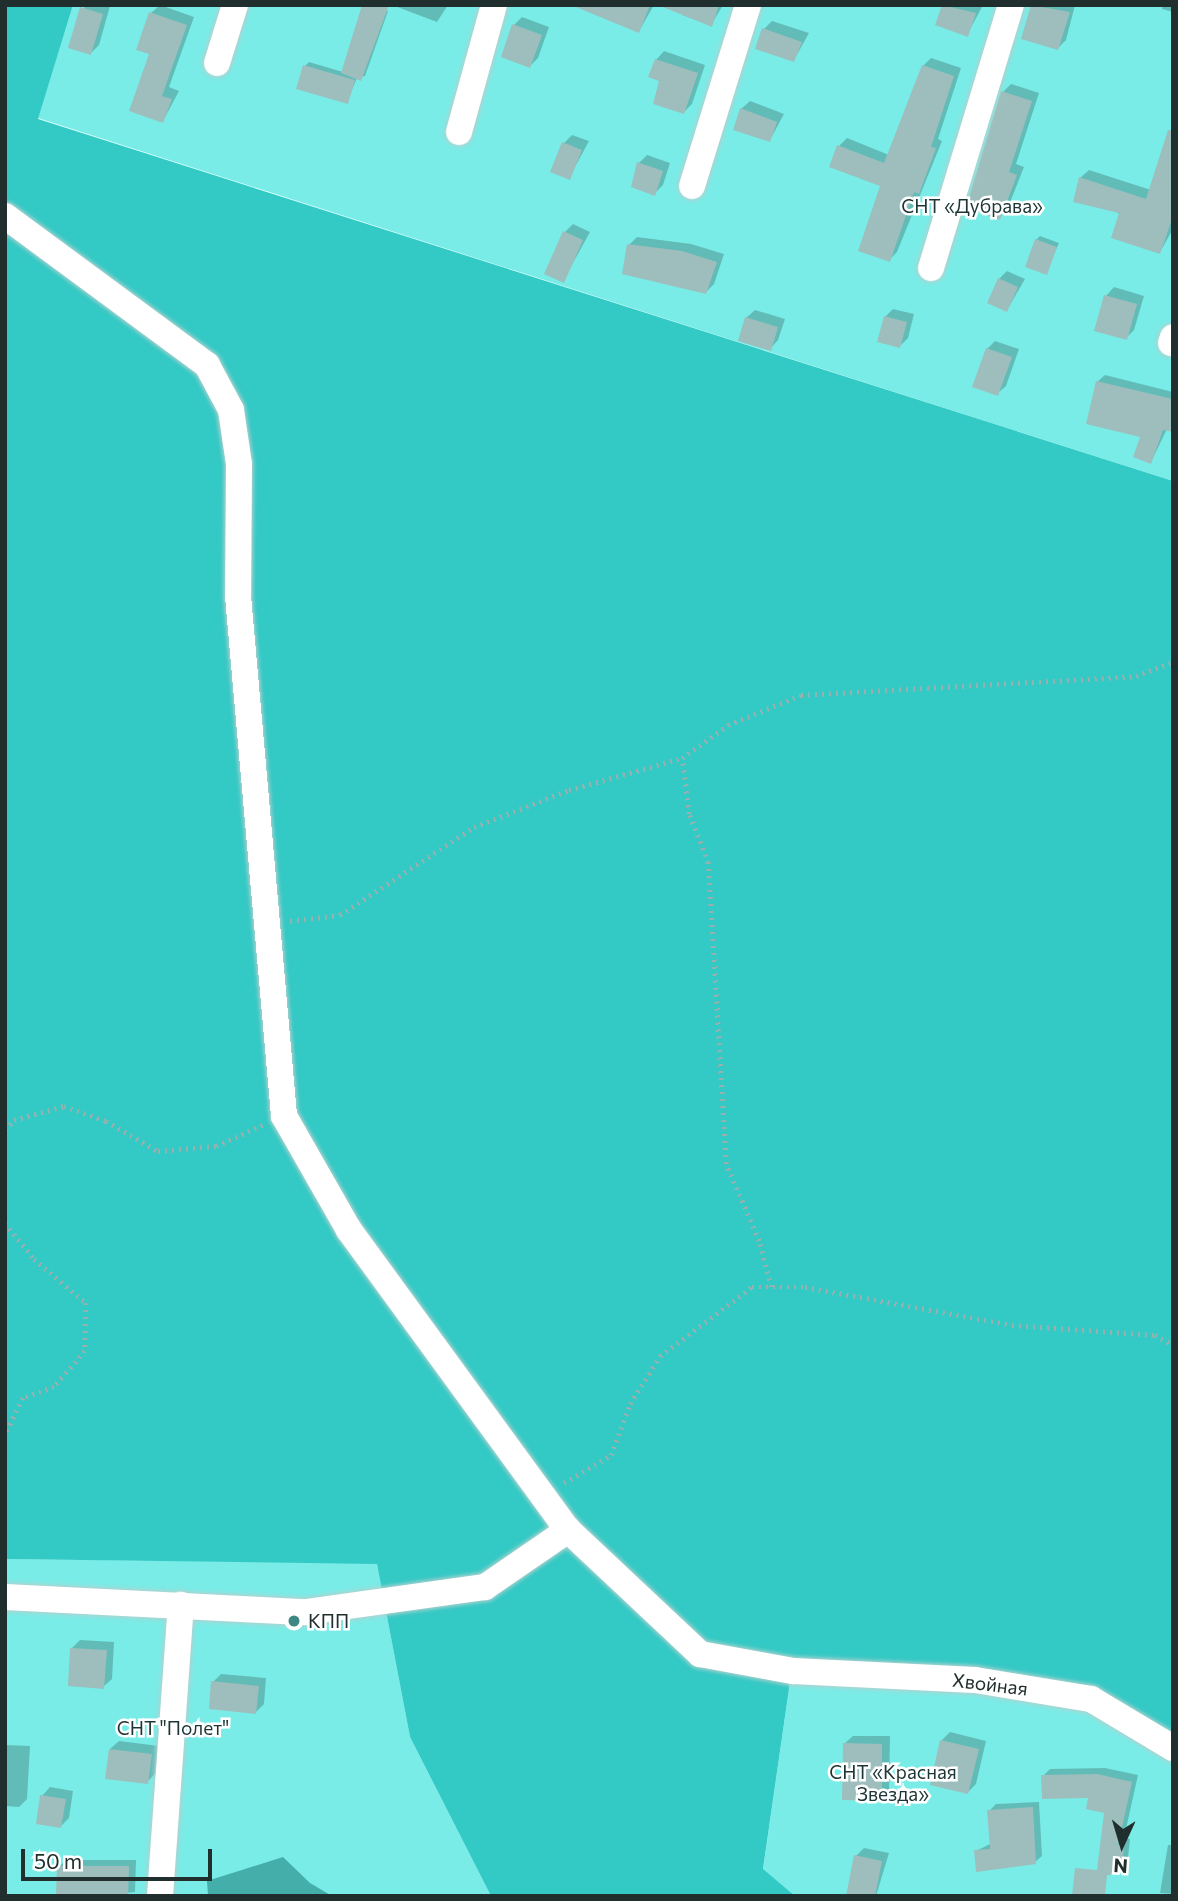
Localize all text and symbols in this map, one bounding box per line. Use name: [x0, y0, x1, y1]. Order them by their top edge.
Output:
park label: СНТ «Дубрава»: [901, 195, 1043, 217]
place label: КПП: [308, 1610, 349, 1632]
marker: КПП: [286, 1613, 302, 1629]
street label: Хвойная: [951, 1668, 1029, 1700]
park label: СНТ "Полет": [117, 1717, 229, 1739]
park label: СНТ «Красная Звезда»: [829, 1761, 957, 1805]
north arrow: [1087, 1810, 1157, 1880]
scale bar: [24, 1834, 215, 1878]
text: 50 m: [34, 1848, 82, 1873]
text: N: [1113, 1854, 1128, 1878]

